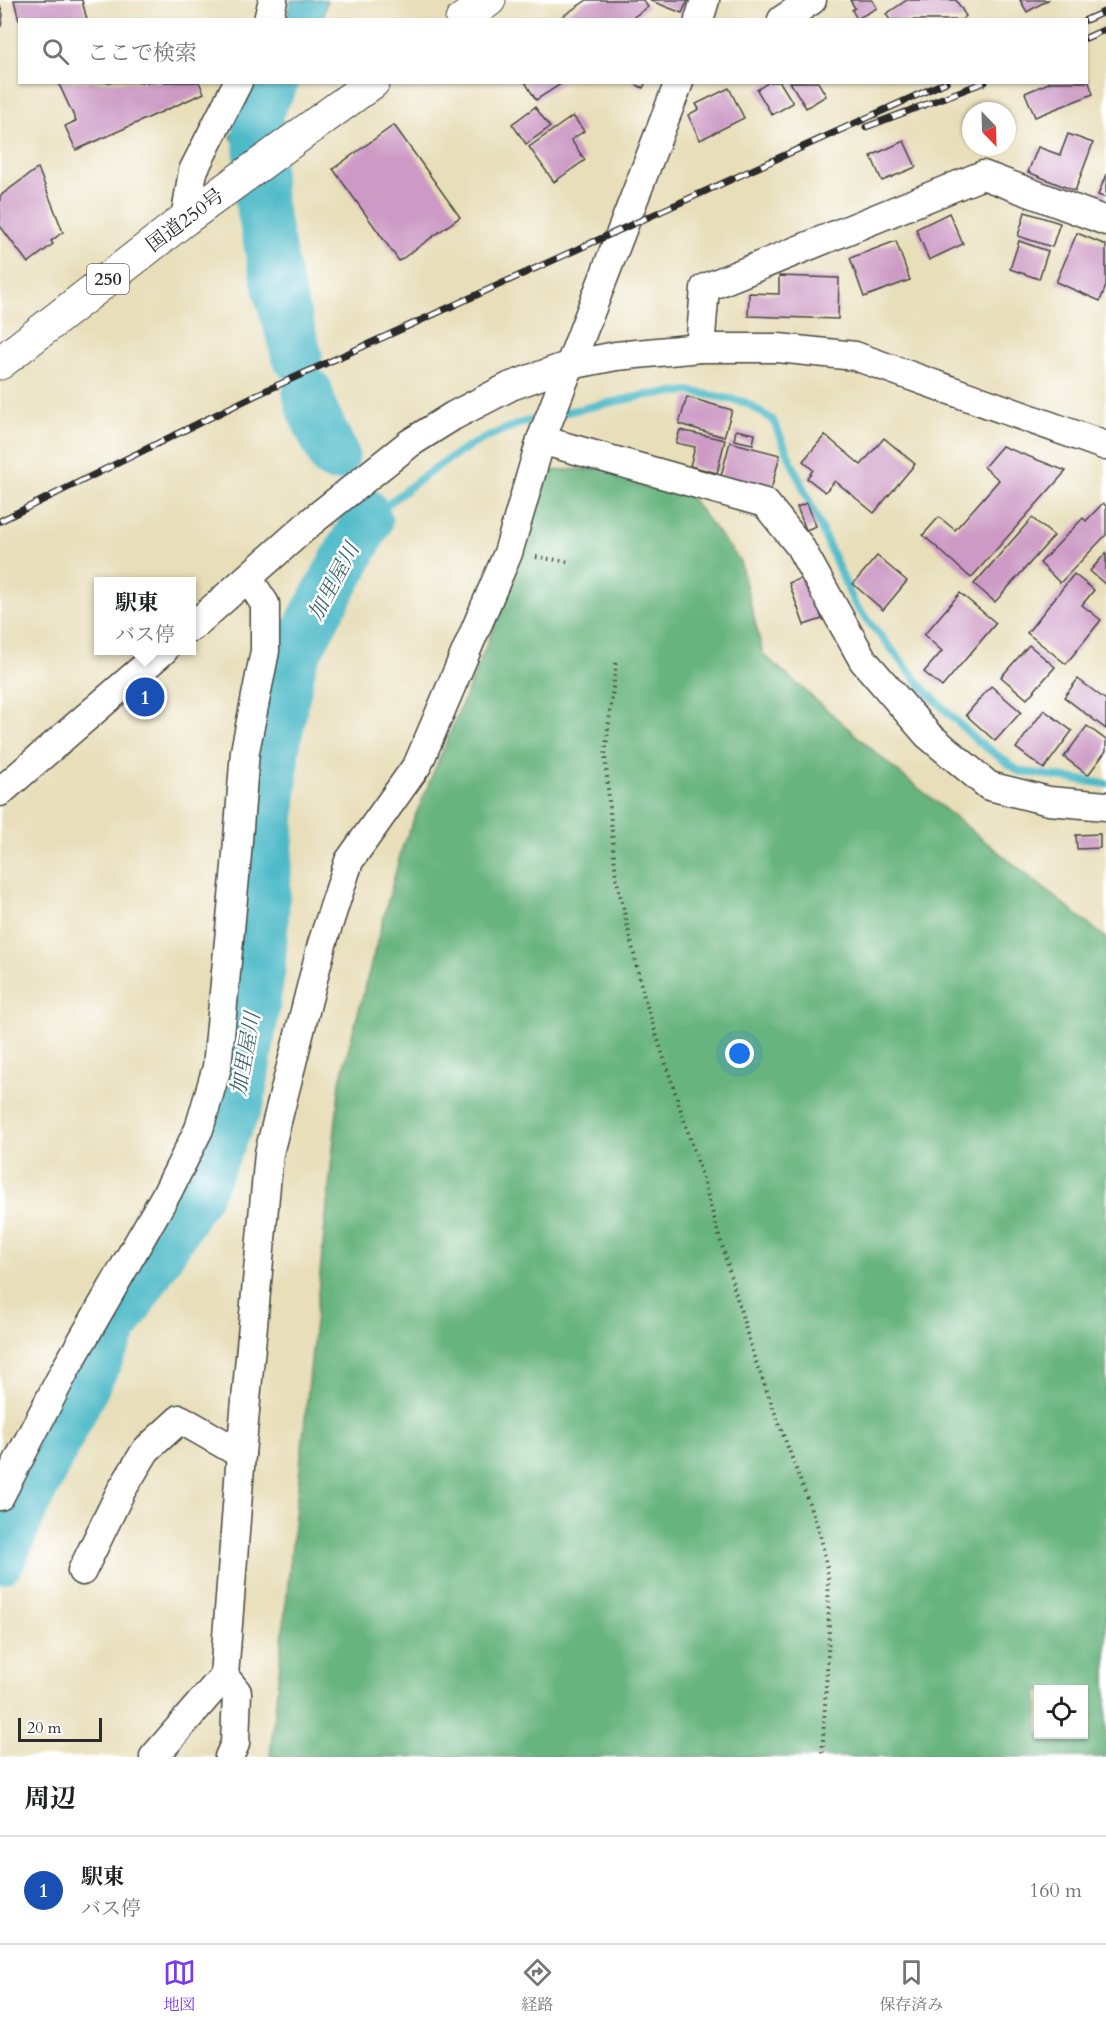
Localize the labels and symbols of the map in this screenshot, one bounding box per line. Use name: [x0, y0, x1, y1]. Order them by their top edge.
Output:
north arrow: [962, 102, 1016, 156]
street label: 国道250号: [141, 182, 229, 258]
road number: 250: [87, 264, 129, 294]
water label: 加里屋川: [301, 536, 367, 626]
pin: 1: [126, 674, 164, 720]
water label: 加里屋川: [224, 1008, 268, 1098]
your location: [725, 1039, 754, 1068]
scale bar: [18, 1715, 102, 1742]

